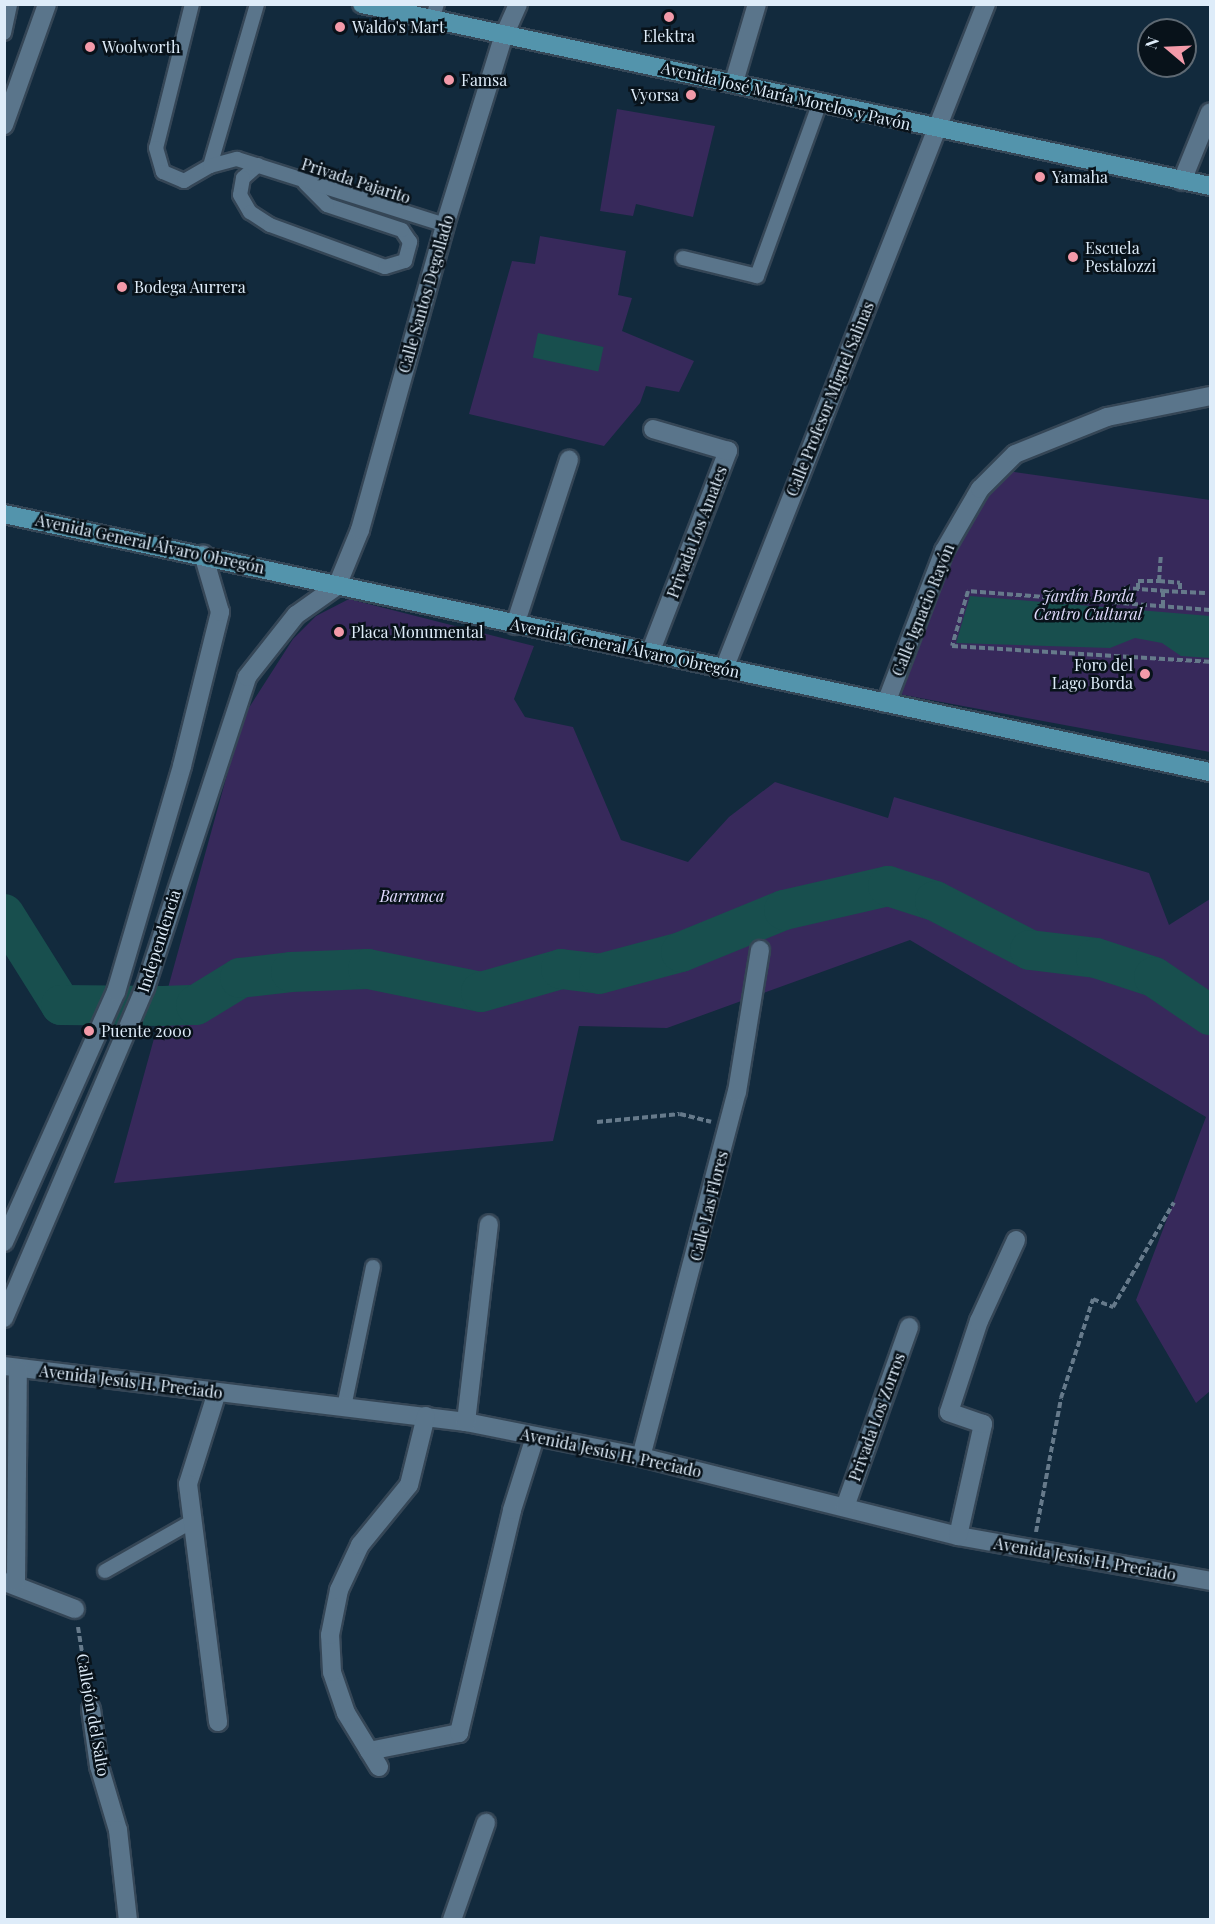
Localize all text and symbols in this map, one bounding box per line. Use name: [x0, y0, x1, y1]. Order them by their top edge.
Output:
marker: Elektra: [662, 10, 676, 24]
place label: Waldo's Mart: [352, 17, 445, 37]
north arrow: [1137, 18, 1197, 78]
marker: Waldo's Mart: [333, 20, 347, 34]
place label: Elektra: [643, 26, 695, 46]
text: N: [1140, 34, 1163, 52]
place label: Woolworth: [102, 37, 180, 57]
marker: Woolworth: [83, 40, 97, 54]
street label: Avenida José María Morelos y Pavón: [659, 58, 913, 134]
place label: Famsa: [461, 70, 507, 90]
marker: Famsa: [442, 73, 456, 87]
place label: Vyorsa: [631, 85, 679, 105]
marker: Vyorsa: [684, 88, 698, 102]
street label: Privada Pajarito: [299, 154, 413, 208]
place label: Yamaha: [1052, 167, 1108, 187]
marker: Yamaha: [1033, 170, 1047, 184]
street label: Calle Santos Degollado: [394, 213, 458, 375]
place label: Escuela Pestalozzi: [1085, 238, 1156, 276]
marker: Escuela Pestalozzi: [1066, 250, 1080, 264]
place label: Bodega Aurrera: [134, 277, 246, 297]
marker: Bodega Aurrera: [115, 280, 129, 294]
street label: Calle Profesor Miguel Salinas: [782, 299, 878, 499]
street label: Privada Los Amates: [663, 463, 731, 601]
street label: Avenida General Álvaro Obregón: [33, 510, 267, 578]
street label: Calle Ignacio Rayón: [888, 541, 958, 679]
park label: Jardín Borda Centro Cultural: [1034, 586, 1142, 624]
street label: Avenida General Álvaro Obregón: [508, 614, 742, 682]
place label: Placa Monumental: [351, 622, 484, 642]
marker: Placa Monumental: [332, 625, 346, 639]
place label: Foro del Lago Borda: [1052, 655, 1133, 693]
marker: Foro del Lago Borda: [1138, 667, 1152, 681]
park label: Barranca: [380, 886, 444, 906]
street label: Independencia: [133, 887, 185, 995]
place label: Puente 2000: [101, 1021, 192, 1041]
marker: Puente 2000: [82, 1024, 96, 1038]
street label: Calle Las Flores: [686, 1149, 732, 1263]
street label: Privada Los Zorros: [845, 1350, 909, 1484]
street label: Avenida Jesús H. Preciado: [38, 1361, 224, 1403]
street label: Avenida Jesús H. Preciado: [519, 1424, 703, 1482]
street label: Avenida Jesús H. Preciado: [992, 1533, 1178, 1585]
street label: Callejón del Salto: [73, 1652, 113, 1778]

